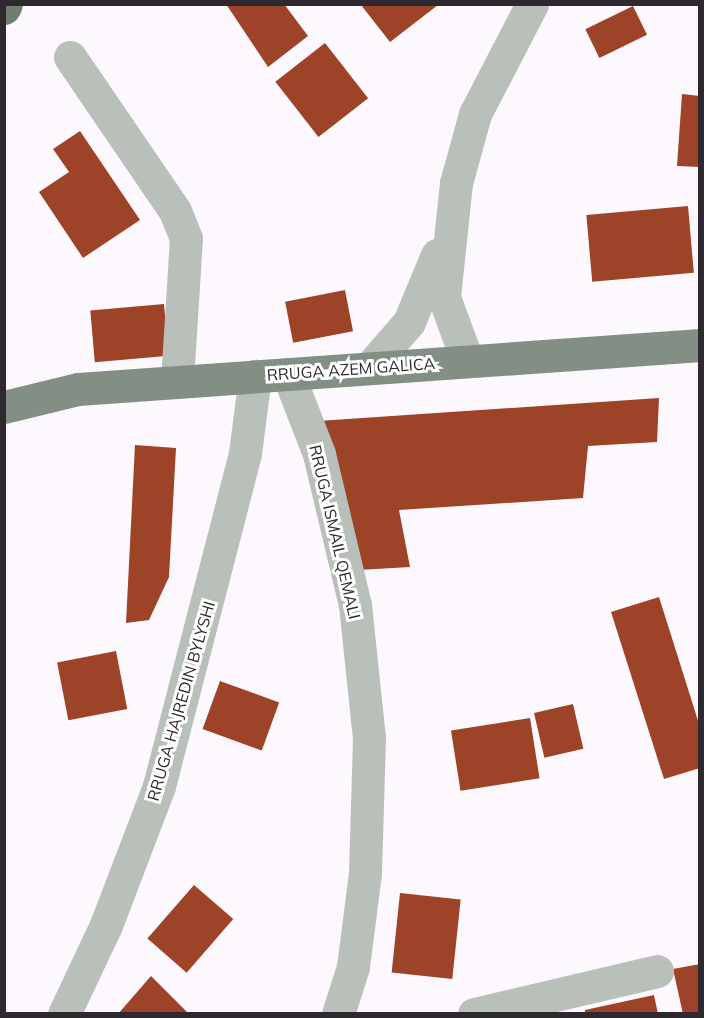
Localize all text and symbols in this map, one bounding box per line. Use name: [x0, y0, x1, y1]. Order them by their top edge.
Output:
street label: RRUGA AZEM GALICA: [266, 354, 436, 384]
street label: RRUGA ISMAIL QEMALI: [306, 443, 364, 621]
street label: RRUGA HAJREDIN BYLYSHI: [143, 599, 219, 803]

